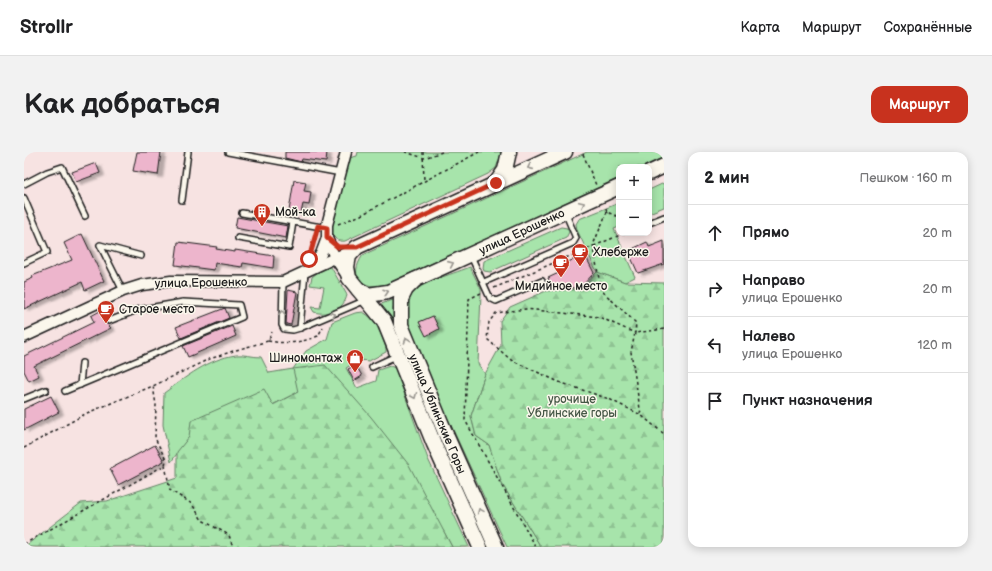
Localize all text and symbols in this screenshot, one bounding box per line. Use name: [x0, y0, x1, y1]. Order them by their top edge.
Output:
text: Strollr: [20, 16, 73, 39]
text: Карта: [741, 19, 780, 36]
text: Маршрут: [802, 19, 862, 36]
text: Сохранённые: [884, 19, 972, 36]
button: Маршрут: [871, 86, 968, 123]
text: Как добраться: [24, 88, 221, 121]
one-way arrow: [527, 163, 534, 171]
map controls: [616, 164, 652, 236]
button: +: [616, 164, 652, 200]
text: 2 мин: [704, 168, 750, 188]
text: Пешком · 160 m: [860, 170, 952, 186]
route end: [487, 174, 505, 192]
button: −: [616, 200, 652, 236]
one-way arrow: [577, 201, 585, 209]
building icon: Мой-ка: [252, 202, 272, 227]
place label: Мой-ка: [275, 205, 316, 220]
street label: улица Ерошенко: [477, 206, 567, 258]
icon: ahead: [704, 222, 726, 244]
text: Прямо: [742, 223, 789, 242]
text: 20 m: [922, 225, 952, 241]
cafe icon: Хлеберже: [570, 242, 590, 267]
place label: Хлеберже: [593, 245, 649, 260]
route start: [300, 250, 318, 268]
cafe icon: Мидийное место: [551, 253, 571, 278]
one-way arrow: [446, 261, 454, 269]
text: Направо: [742, 271, 805, 290]
street label: улица Ерошенко: [155, 275, 247, 291]
icon: right: [704, 278, 726, 300]
place label: Мидийное место: [515, 279, 607, 294]
text: 20 m: [922, 281, 952, 297]
one-way arrow: [383, 288, 390, 297]
text: улица Ерошенко: [742, 290, 842, 306]
cafe icon: Старое место: [96, 299, 116, 324]
place label: Старое место: [119, 302, 195, 317]
one-way arrow: [278, 310, 287, 316]
one-way arrow: [329, 312, 337, 320]
text: Налево: [742, 327, 795, 346]
icon: left: [704, 334, 726, 356]
one-way arrow: [403, 337, 411, 344]
text: 120 m: [917, 337, 952, 353]
text: улица Ерошенко: [742, 346, 842, 362]
shop icon: Шиномонтаж: [345, 348, 365, 373]
place label: Шиномонтаж: [269, 351, 343, 366]
street label: улица Ублинские Горы: [405, 352, 469, 476]
icon: arrive: [704, 390, 726, 412]
text: Пункт назначения: [742, 391, 873, 410]
one-way arrow: [409, 392, 417, 400]
park label: урочище Ублинские горы: [527, 392, 617, 421]
one-way arrow: [477, 508, 485, 516]

